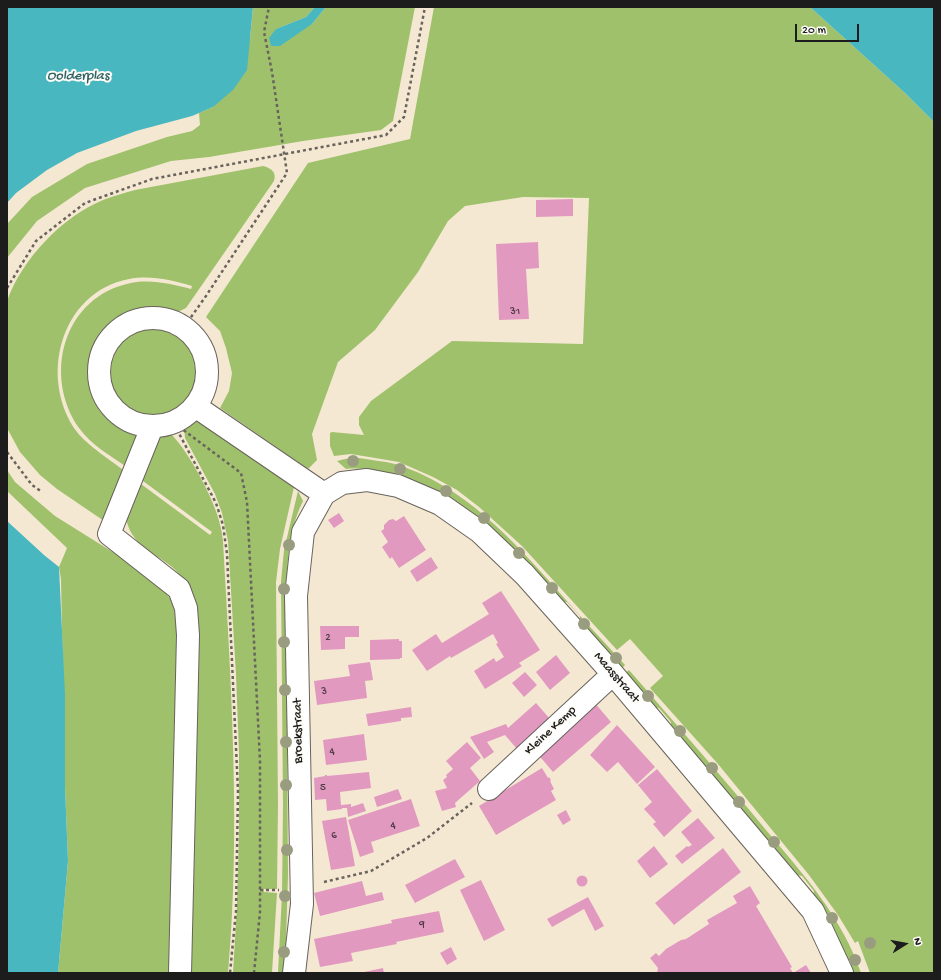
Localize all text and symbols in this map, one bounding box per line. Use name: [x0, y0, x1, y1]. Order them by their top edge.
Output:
scale bar: [797, 16, 861, 42]
text: 20 m: [802, 24, 826, 38]
water label: Oolderplas: [47, 69, 109, 85]
house number: 31: [510, 305, 520, 319]
house number: 2: [325, 631, 331, 645]
street label: Maasstraat: [590, 649, 642, 707]
house number: 3: [321, 685, 327, 699]
street label: Broekstraat: [291, 698, 307, 764]
street label: Kleine Kemp: [522, 703, 580, 759]
house number: 4: [329, 745, 335, 759]
house number: 5: [320, 781, 326, 795]
house number: 4: [390, 819, 396, 833]
house number: 6: [331, 829, 337, 843]
house number: 9: [419, 918, 425, 932]
north arrow: [885, 924, 925, 964]
text: N: [910, 937, 923, 946]

